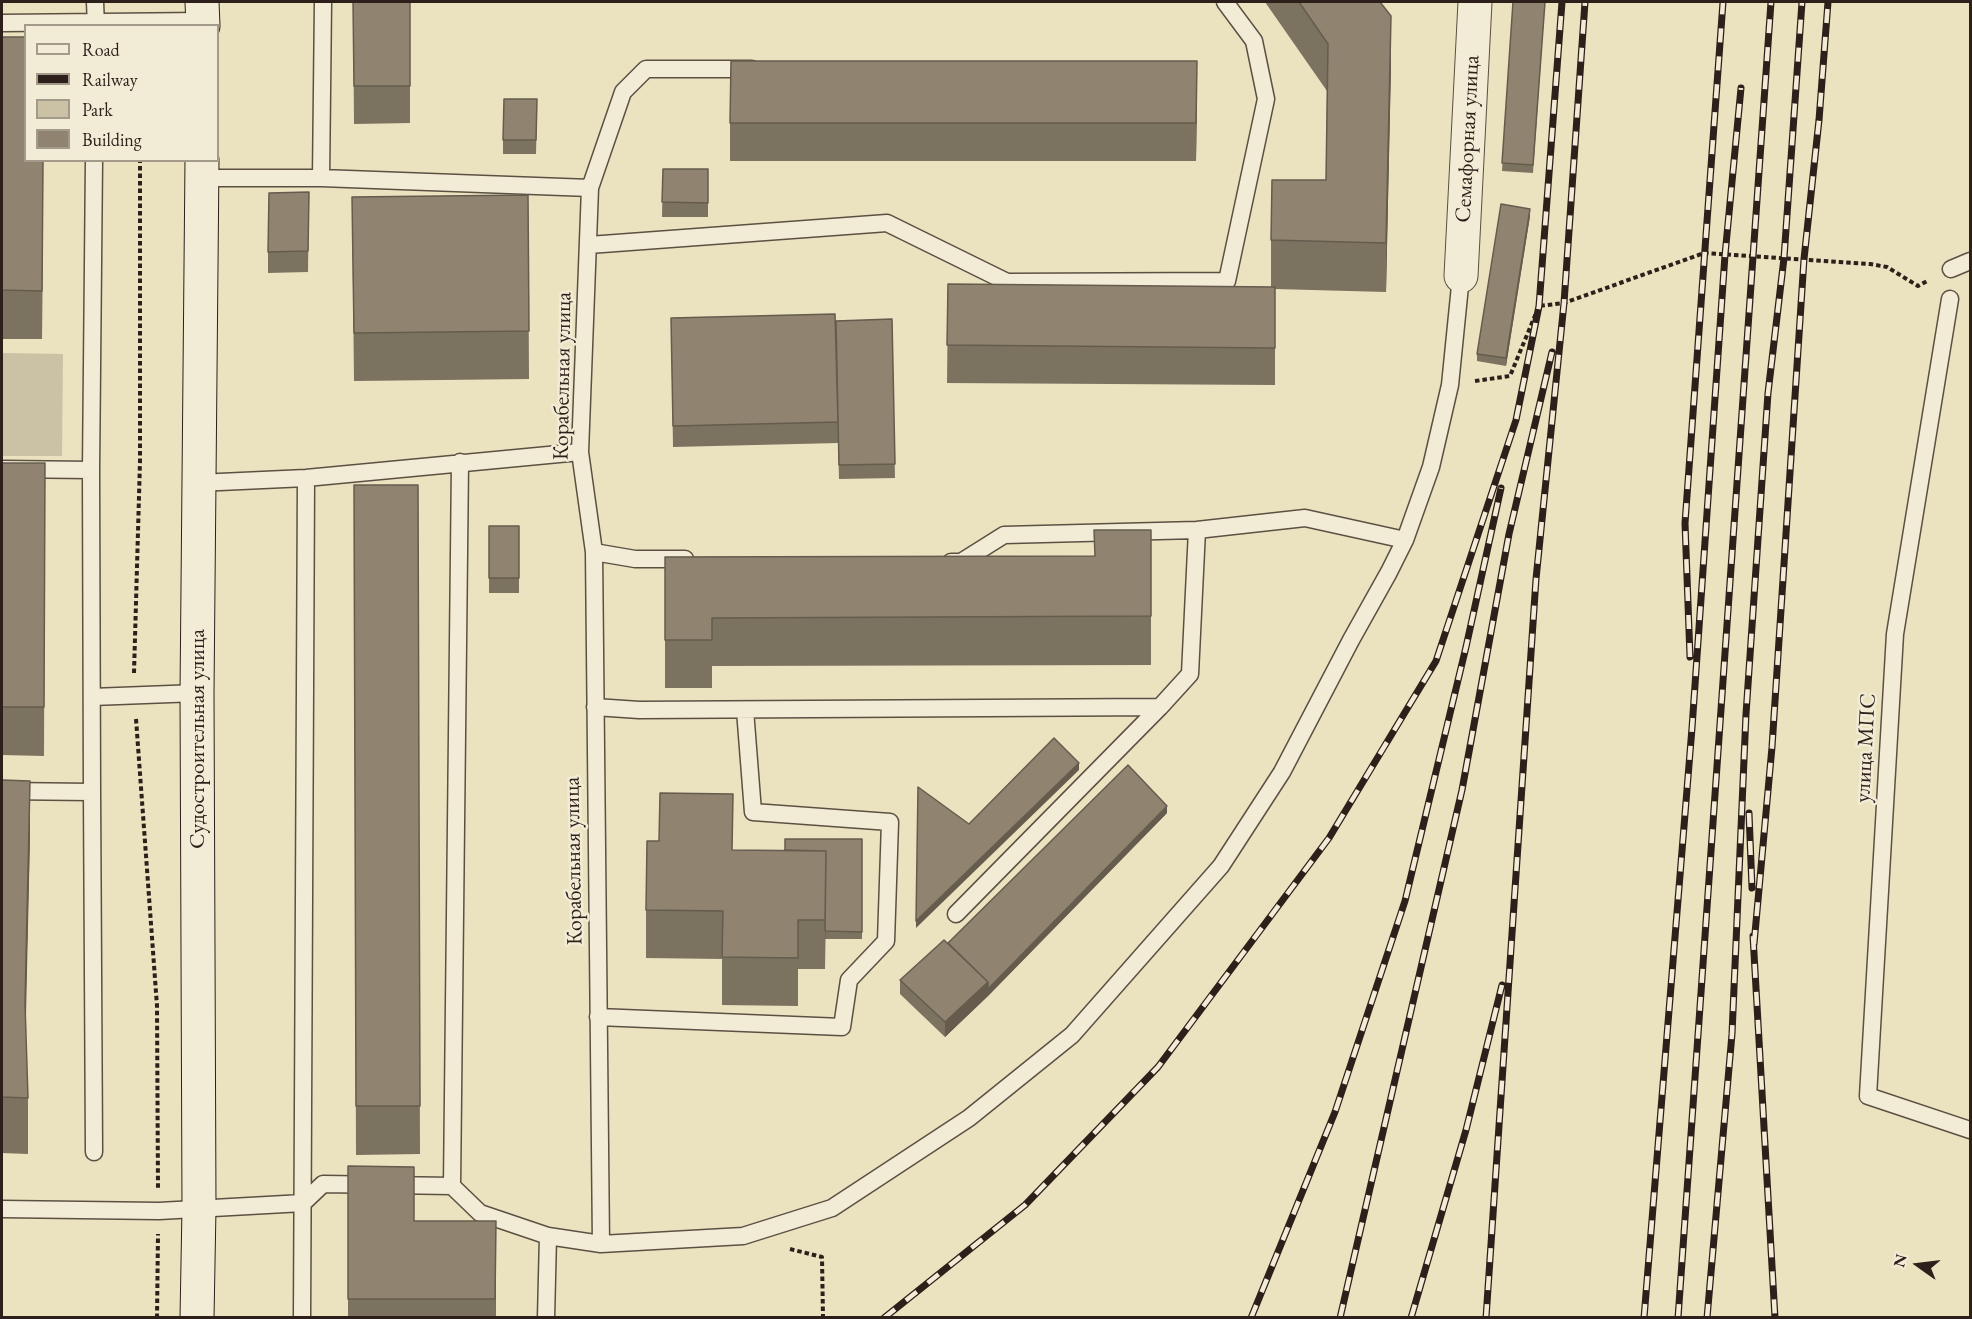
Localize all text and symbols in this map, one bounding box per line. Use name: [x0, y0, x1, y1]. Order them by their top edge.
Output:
legend: [24, 24, 219, 162]
text: Road: [82, 38, 120, 61]
street label: Семафорная улица: [1450, 55, 1486, 223]
text: Railway: [82, 68, 138, 91]
text: Park: [82, 98, 113, 121]
text: Building: [82, 128, 142, 151]
street label: Корабельная улица: [548, 292, 578, 460]
street label: Судостроительная улица: [185, 629, 211, 849]
street label: улица МПС: [1850, 693, 1882, 803]
street label: Корабельная улица: [559, 777, 589, 945]
north arrow: [1888, 1235, 1948, 1295]
text: N: [1888, 1252, 1912, 1269]

